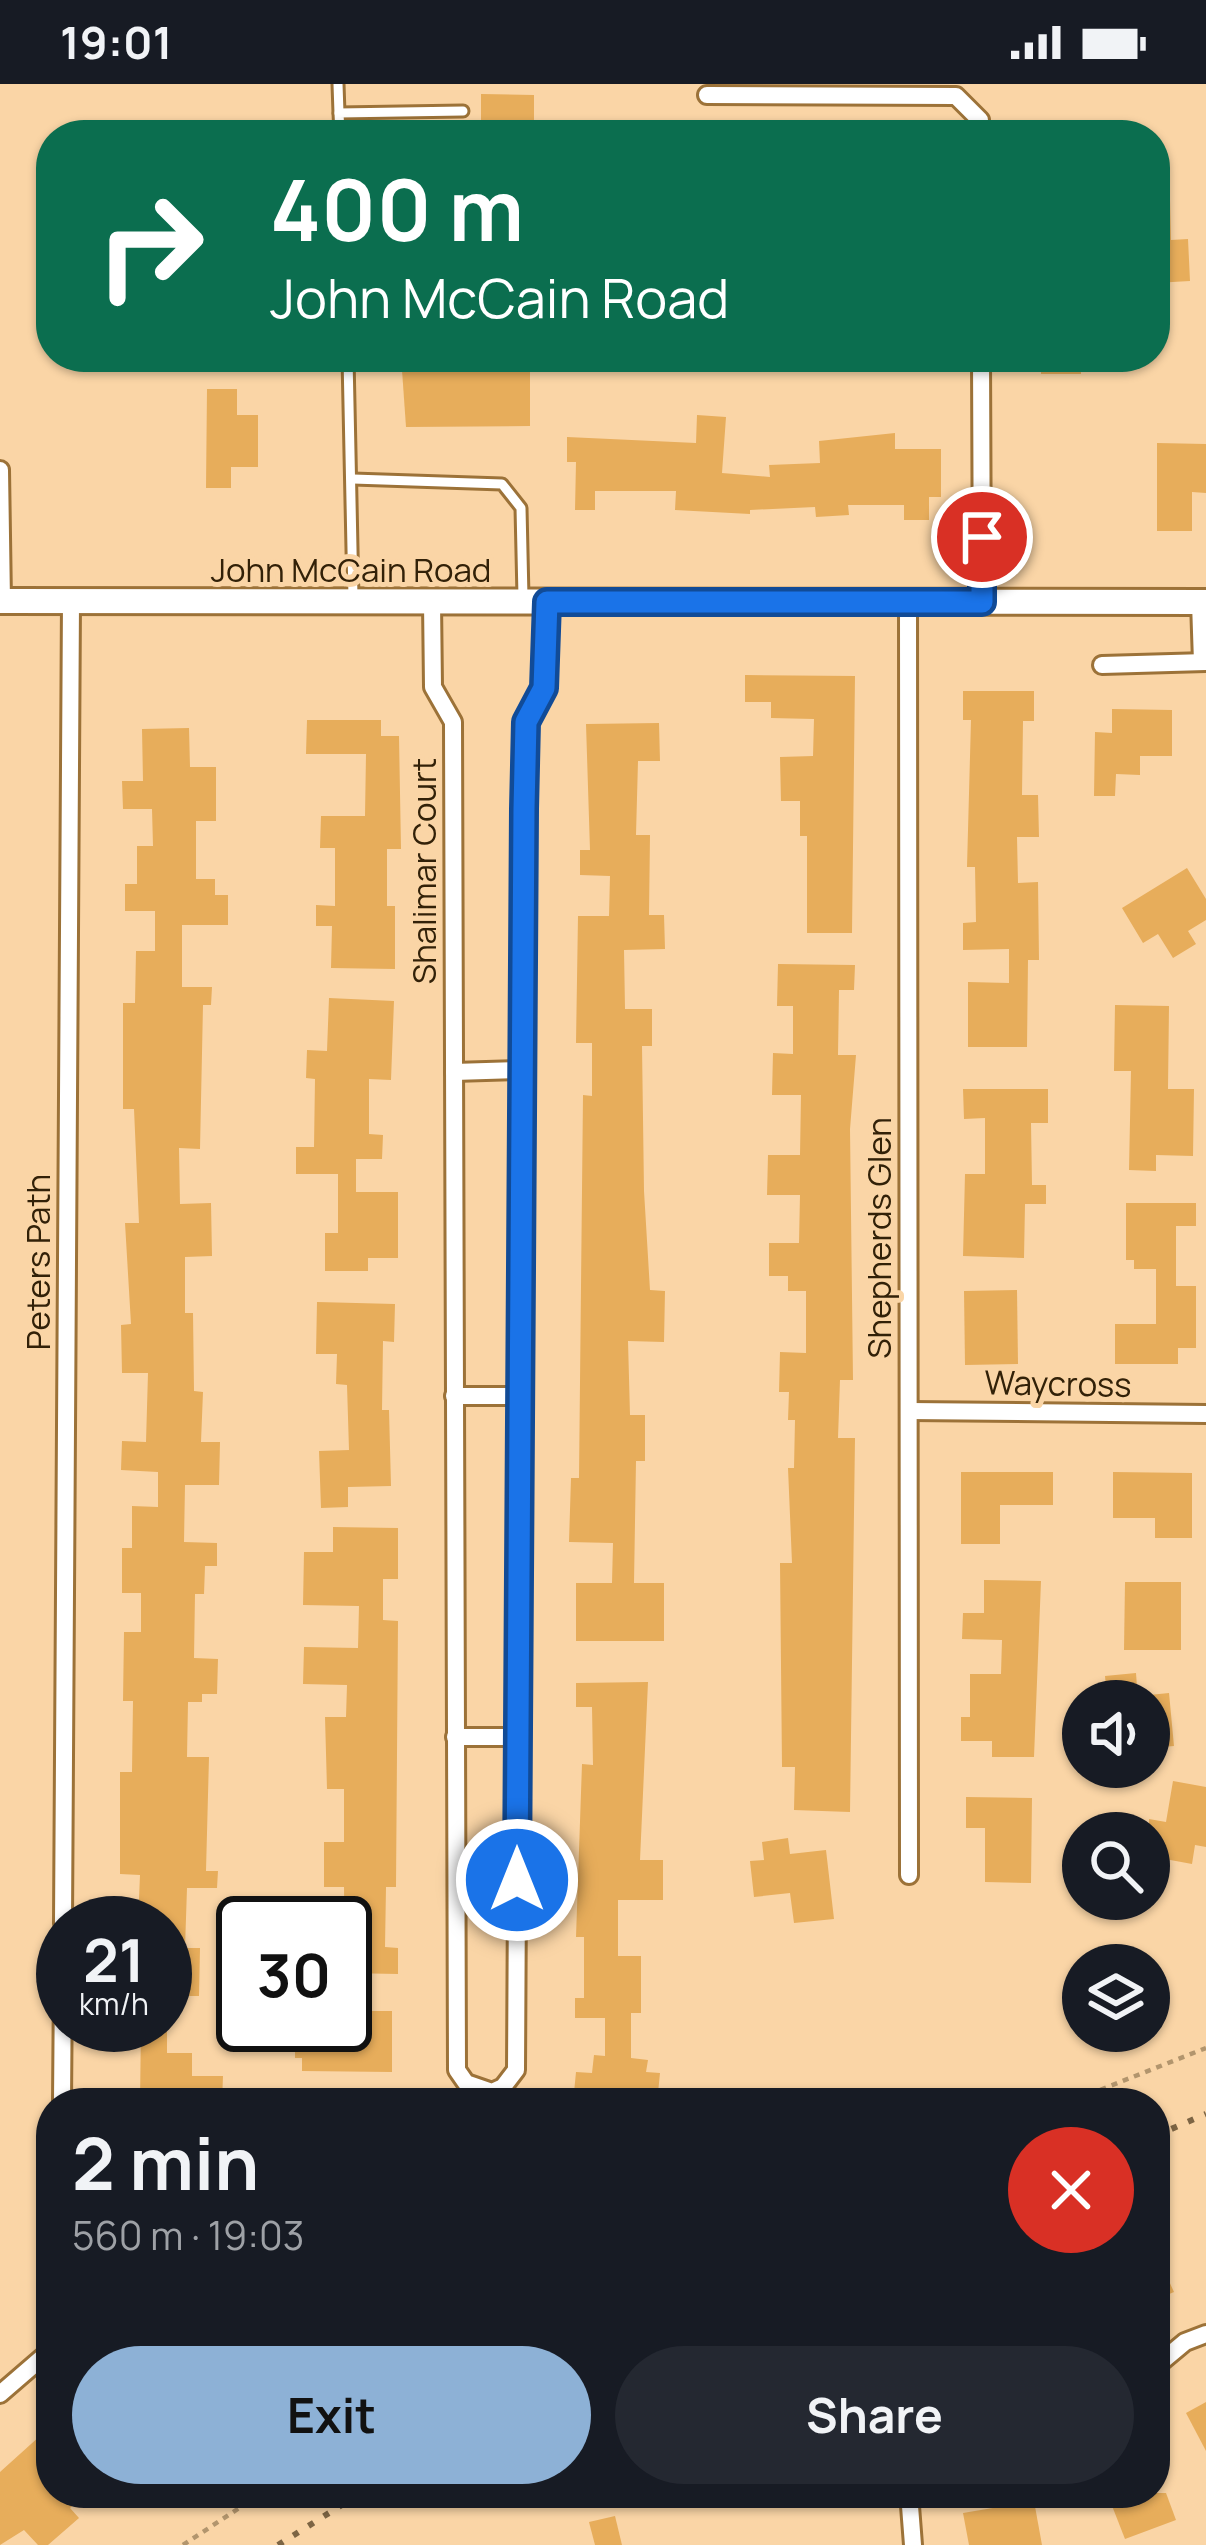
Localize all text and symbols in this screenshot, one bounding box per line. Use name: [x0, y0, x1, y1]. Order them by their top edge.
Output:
text: 19:01: [60, 11, 172, 73]
text: 400 m: [270, 151, 524, 266]
icon: right: [72, 168, 228, 324]
text: John McCain Road: [270, 260, 729, 334]
pin: [931, 486, 1033, 588]
icon: arrive: [949, 504, 1015, 570]
street label: John McCain Road: [211, 547, 491, 592]
street label: Shalimar Court: [401, 758, 446, 984]
street label: Shepherds Glen: [856, 1117, 901, 1359]
street label: Peters Path: [15, 1174, 60, 1350]
street label: Waycross: [984, 1359, 1132, 1407]
map controls: [1062, 1680, 1170, 2052]
button: sound: [1062, 1680, 1170, 1788]
button: search: [1062, 1812, 1170, 1920]
position arrow: [454, 1817, 580, 1943]
speed limit sign: 30: [216, 1896, 372, 2052]
text: 21: [83, 1918, 145, 2000]
button: layers: [1062, 1944, 1170, 2052]
text: km/h: [79, 1983, 149, 2024]
text: 2 min: [72, 2113, 259, 2212]
button: close: [1008, 2127, 1134, 2253]
text: 560 m · 19:03: [72, 2208, 304, 2262]
button: Exit: [72, 2346, 591, 2484]
button: Share: [615, 2346, 1134, 2484]

